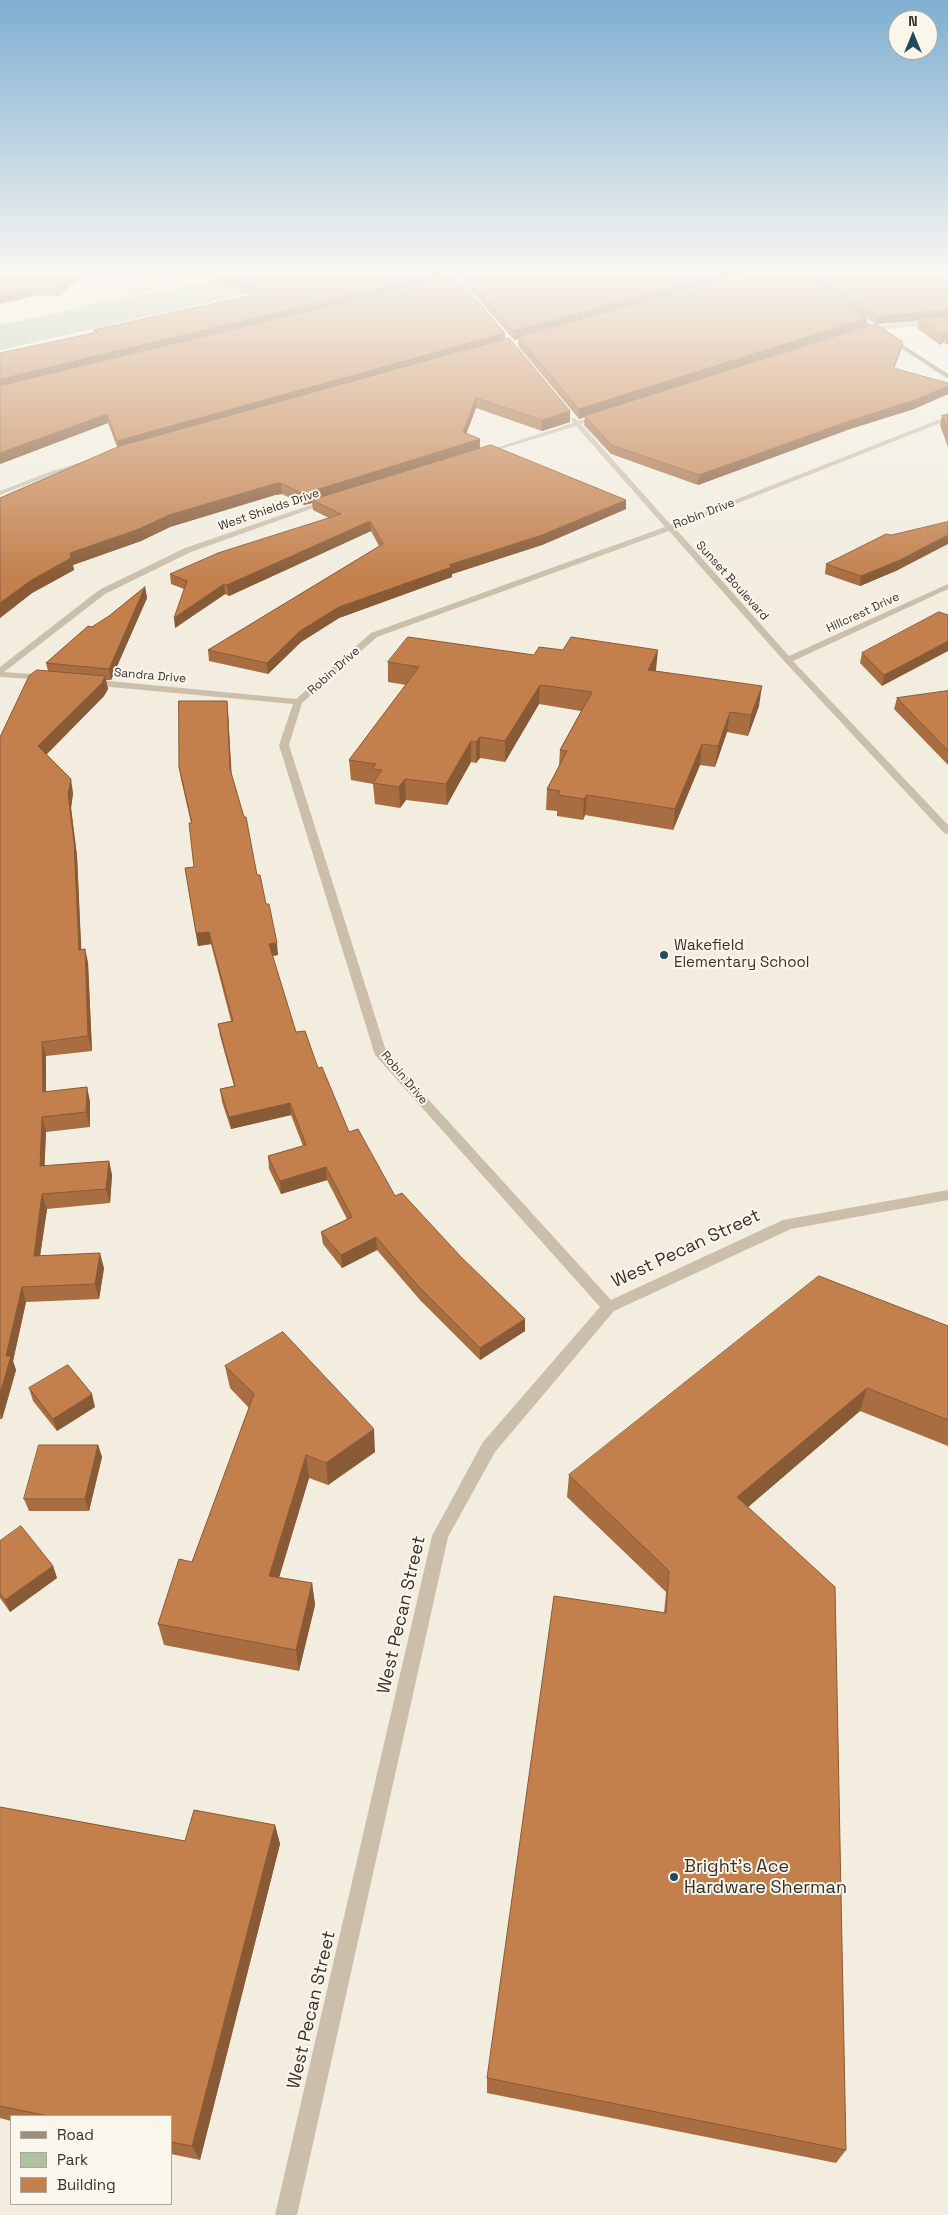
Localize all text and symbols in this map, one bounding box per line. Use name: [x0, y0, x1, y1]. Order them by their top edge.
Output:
north arrow: [888, 10, 938, 60]
text: N: [908, 12, 918, 30]
street label: West Shields Drive: [217, 486, 321, 534]
street label: Robin Drive: [671, 496, 737, 532]
street label: Sunset Boulevard: [693, 538, 771, 624]
street label: Hillcrest Drive: [824, 590, 902, 636]
street label: Robin Drive: [305, 644, 363, 698]
street label: Sandra Drive: [113, 666, 187, 686]
place label: Wakefield Elementary School: [674, 937, 810, 972]
marker: Wakefield Elementary School: [658, 949, 670, 961]
street label: Robin Drive: [378, 1049, 430, 1107]
street label: West Pecan Street: [608, 1205, 764, 1293]
street label: West Pecan Street: [373, 1534, 431, 1696]
place label: Bright's Ace Hardware Sherman: [684, 1856, 847, 1898]
marker: Bright's Ace Hardware Sherman: [668, 1871, 680, 1883]
street label: West Pecan Street: [283, 1929, 341, 2091]
legend: [10, 2115, 172, 2205]
text: Road: [57, 2125, 94, 2144]
text: Park: [57, 2150, 88, 2169]
text: Building: [57, 2175, 116, 2194]

